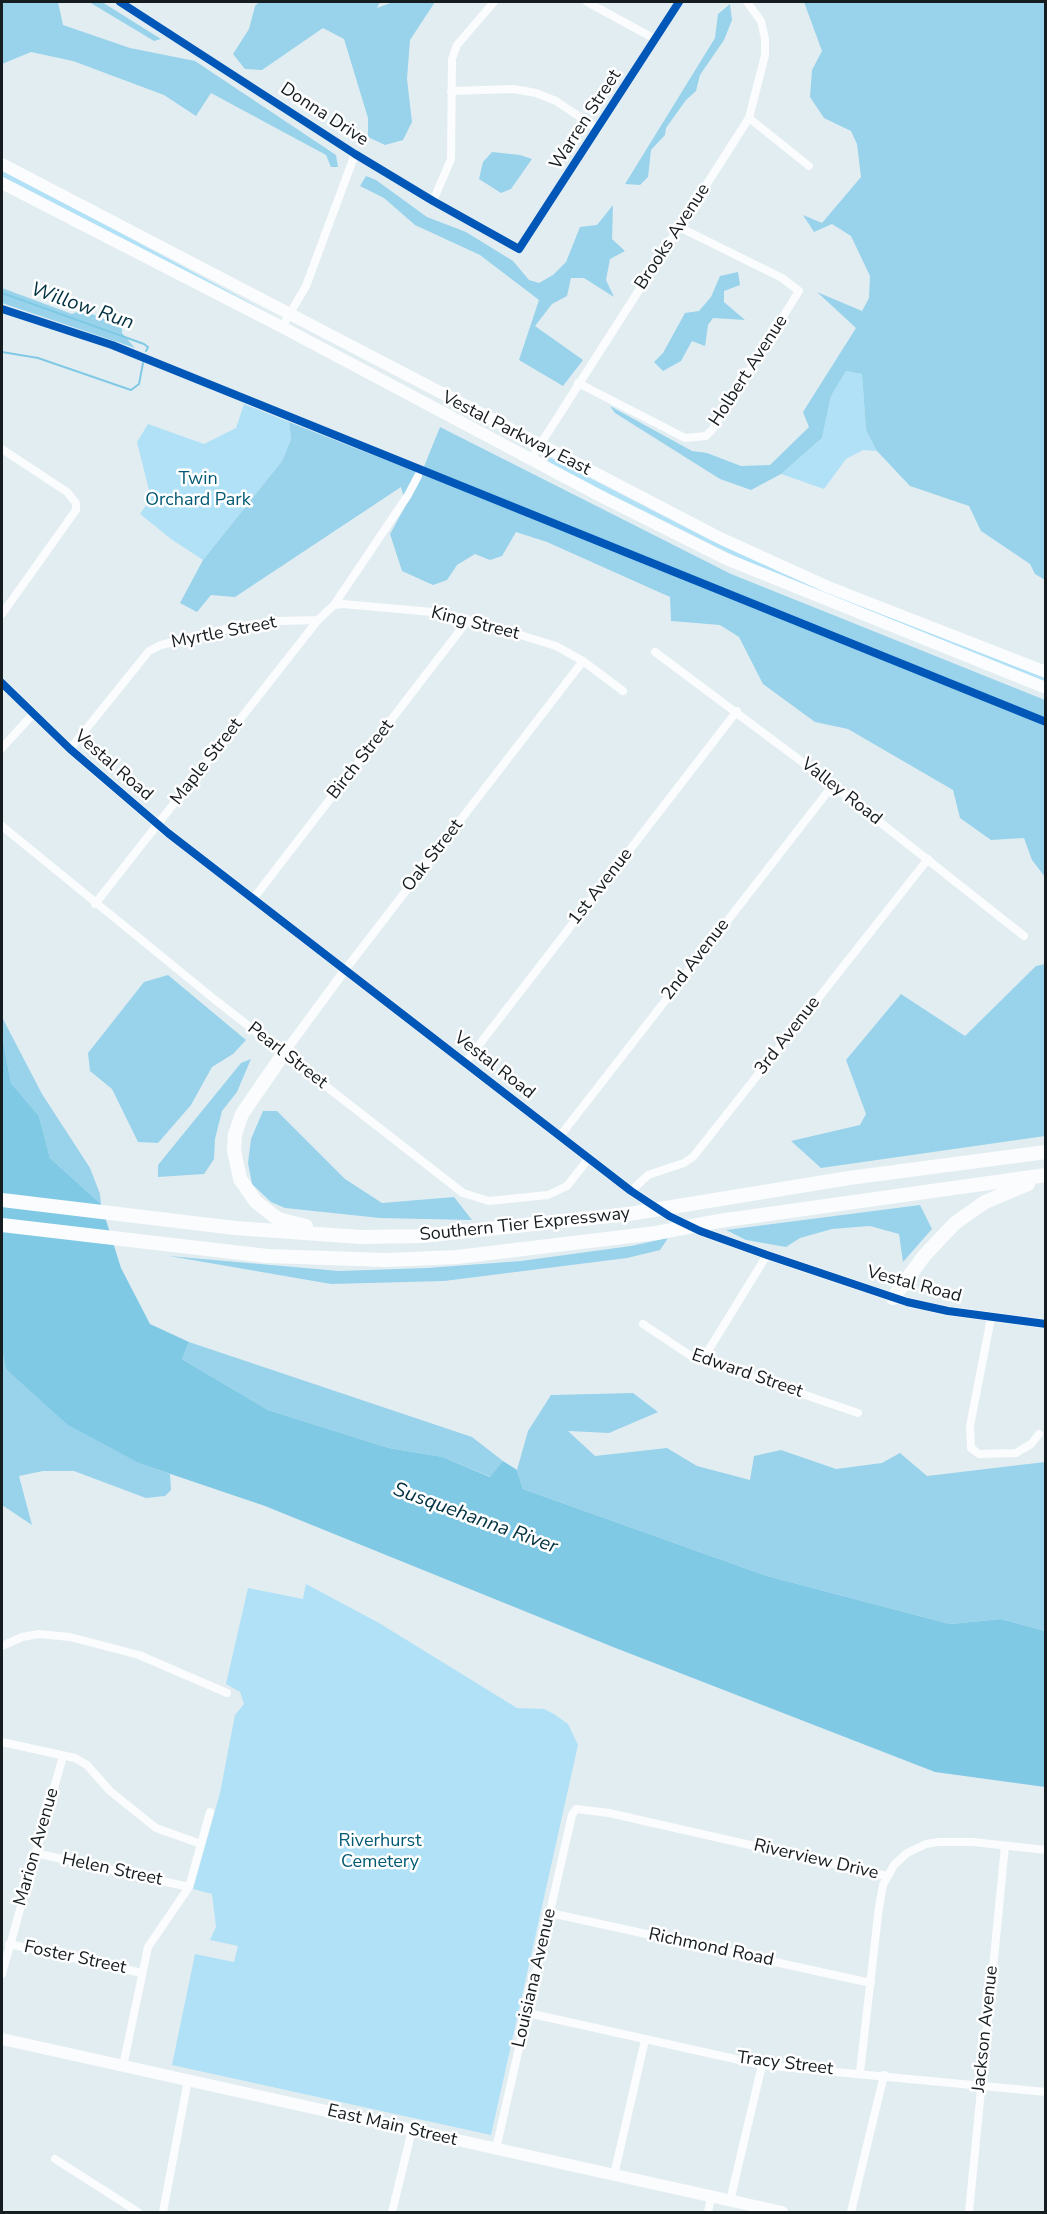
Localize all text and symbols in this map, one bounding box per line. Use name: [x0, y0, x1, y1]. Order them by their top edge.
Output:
street label: Warren Street: [546, 66, 626, 174]
street label: Donna Drive: [276, 79, 372, 151]
street label: Brooks Avenue: [631, 180, 715, 294]
water label: Willow Run: [27, 278, 137, 336]
street label: Holbert Avenue: [705, 311, 793, 431]
street label: Vestal Parkway East: [438, 387, 594, 481]
park label: Twin Orchard Park: [145, 469, 251, 512]
street label: King Street: [429, 603, 521, 645]
street label: Myrtle Street: [170, 612, 278, 654]
street label: Maple Street: [166, 714, 248, 810]
street label: Birch Street: [323, 716, 399, 804]
street label: Vestal Road: [69, 726, 157, 806]
street label: Valley Road: [796, 754, 886, 830]
street label: Oak Street: [398, 815, 468, 897]
street label: 1st Avenue: [564, 844, 638, 930]
street label: 2nd Avenue: [658, 915, 734, 1005]
street label: 3rd Avenue: [751, 993, 825, 1079]
street label: Pearl Street: [243, 1018, 331, 1094]
street label: Vestal Road: [449, 1028, 539, 1104]
street label: Southern Tier Expressway: [419, 1203, 631, 1247]
street label: Vestal Road: [864, 1262, 964, 1308]
street label: Edward Street: [689, 1345, 805, 1403]
water label: Susquehanna River: [390, 1478, 560, 1560]
street label: Marion Avenue: [10, 1786, 64, 1908]
park label: Riverhurst Cemetery: [339, 1831, 421, 1874]
street label: Riverview Drive: [752, 1835, 880, 1885]
street label: Helen Street: [60, 1849, 164, 1891]
street label: Louisiana Avenue: [509, 1906, 561, 2050]
street label: Richmond Road: [646, 1924, 776, 1972]
street label: Foster Street: [22, 1937, 128, 1979]
street label: Jackson Avenue: [969, 1965, 1003, 2093]
street label: Tracy Street: [736, 2047, 834, 2081]
street label: East Main Street: [325, 2101, 459, 2151]

